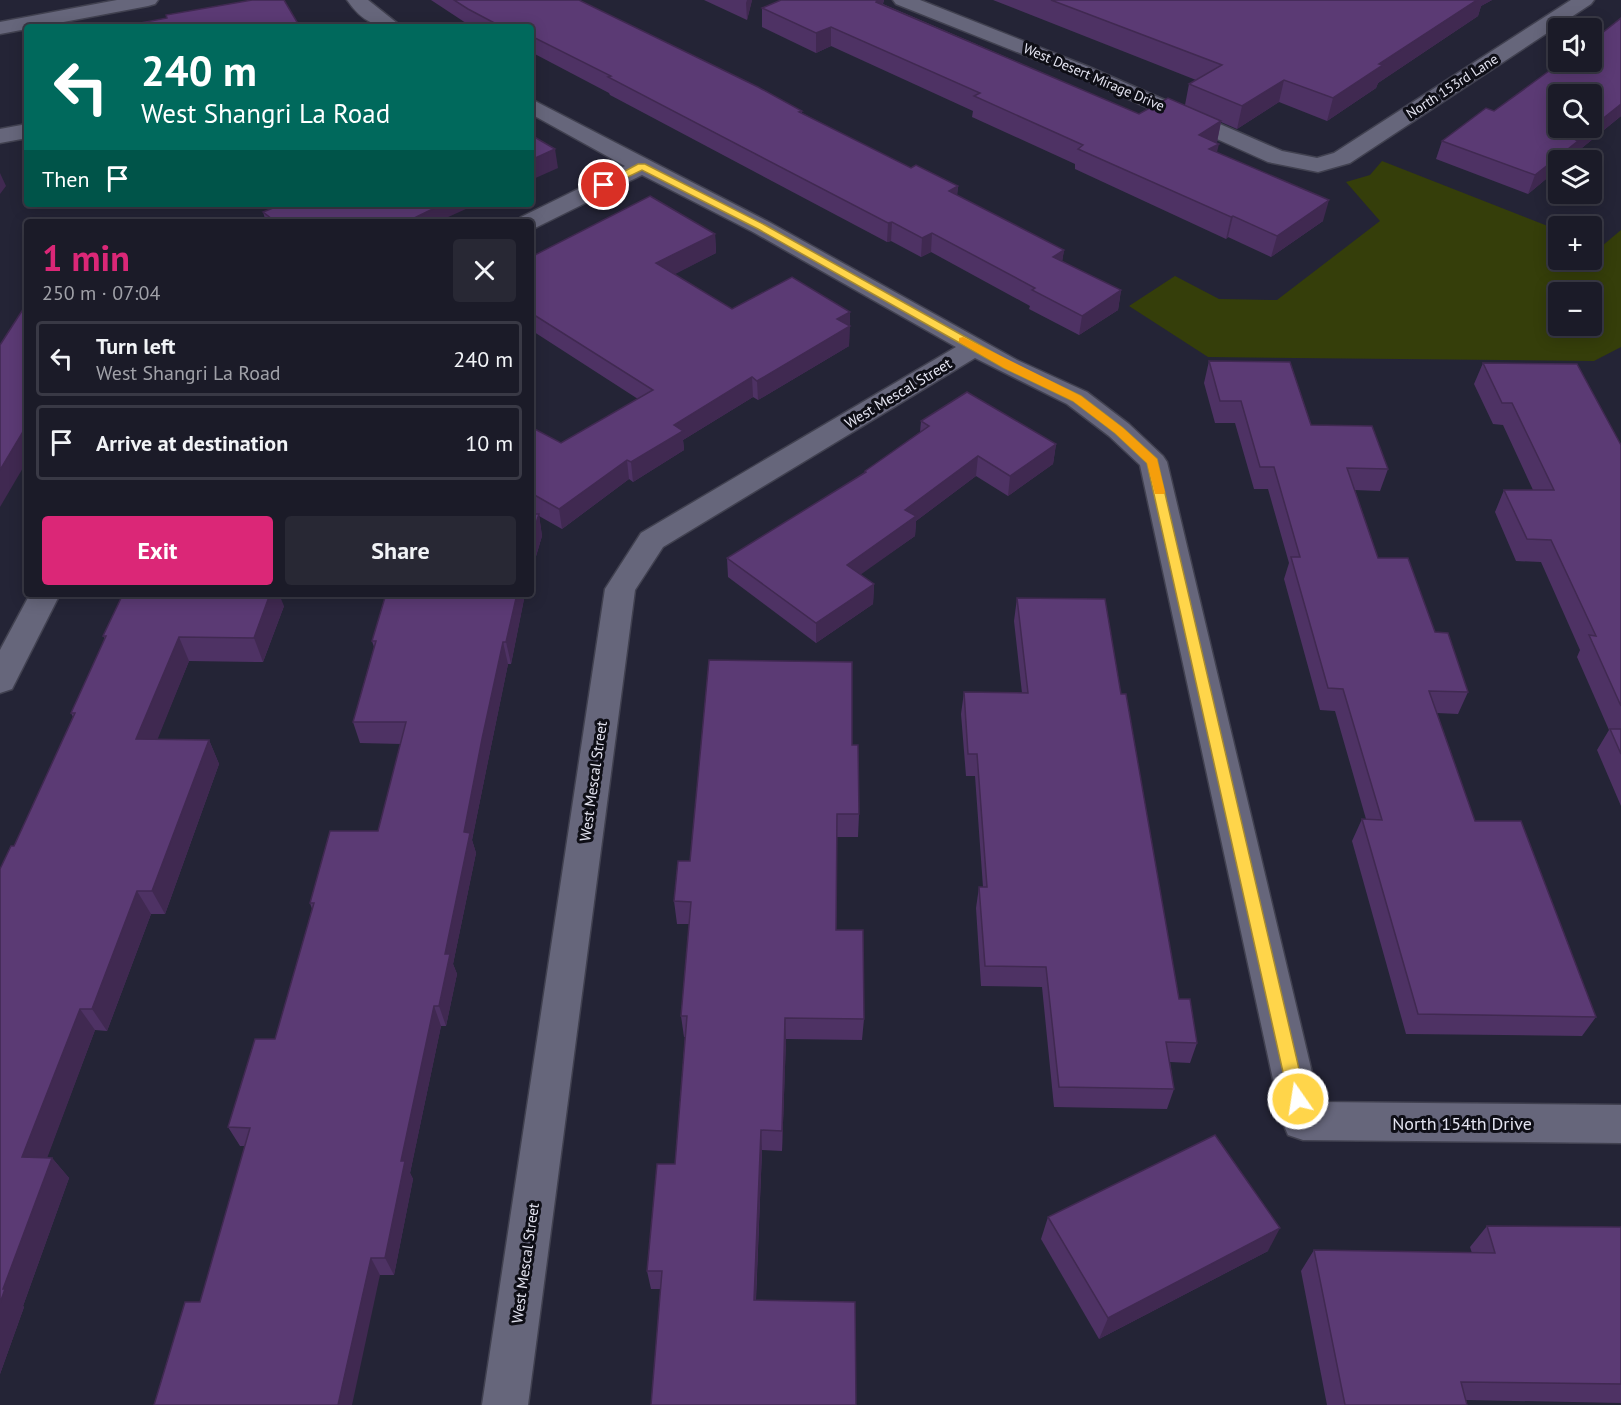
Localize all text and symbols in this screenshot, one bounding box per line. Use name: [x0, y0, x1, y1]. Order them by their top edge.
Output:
map controls: [1548, 18, 1602, 336]
button: sound: [1548, 18, 1602, 72]
street label: West Desert Mirage Drive: [1021, 39, 1167, 115]
text: 240 m: [141, 43, 257, 98]
icon: left: [42, 48, 120, 126]
street label: North 153rd Lane: [1403, 50, 1501, 122]
button: search: [1548, 84, 1602, 138]
text: West Shangri La Road: [141, 96, 390, 130]
button: layers: [1548, 150, 1602, 204]
pin: [578, 159, 629, 210]
icon: arrive: [101, 162, 134, 195]
text: Then: [42, 165, 89, 193]
icon: arrive: [587, 168, 620, 201]
button: +: [1548, 216, 1602, 270]
text: 1 min: [42, 234, 130, 281]
button: close: [453, 239, 516, 302]
text: 250 m · 07:04: [42, 280, 160, 306]
button: −: [1548, 282, 1602, 336]
text: Turn left: [96, 332, 176, 360]
icon: left: [45, 342, 78, 375]
text: 240 m: [453, 345, 513, 373]
street label: West Mescal Street: [841, 354, 955, 432]
text: West Shangri La Road: [96, 360, 281, 386]
icon: arrive: [45, 426, 78, 459]
text: Arrive at destination: [96, 429, 288, 457]
text: 10 m: [465, 429, 513, 457]
button: Exit: [42, 516, 273, 585]
button: Share: [285, 516, 516, 585]
street label: West Mescal Street: [575, 720, 611, 842]
position arrow: [1266, 1067, 1330, 1131]
street label: North 154th Drive: [1392, 1112, 1532, 1135]
street label: West Mescal Street: [507, 1202, 543, 1324]

